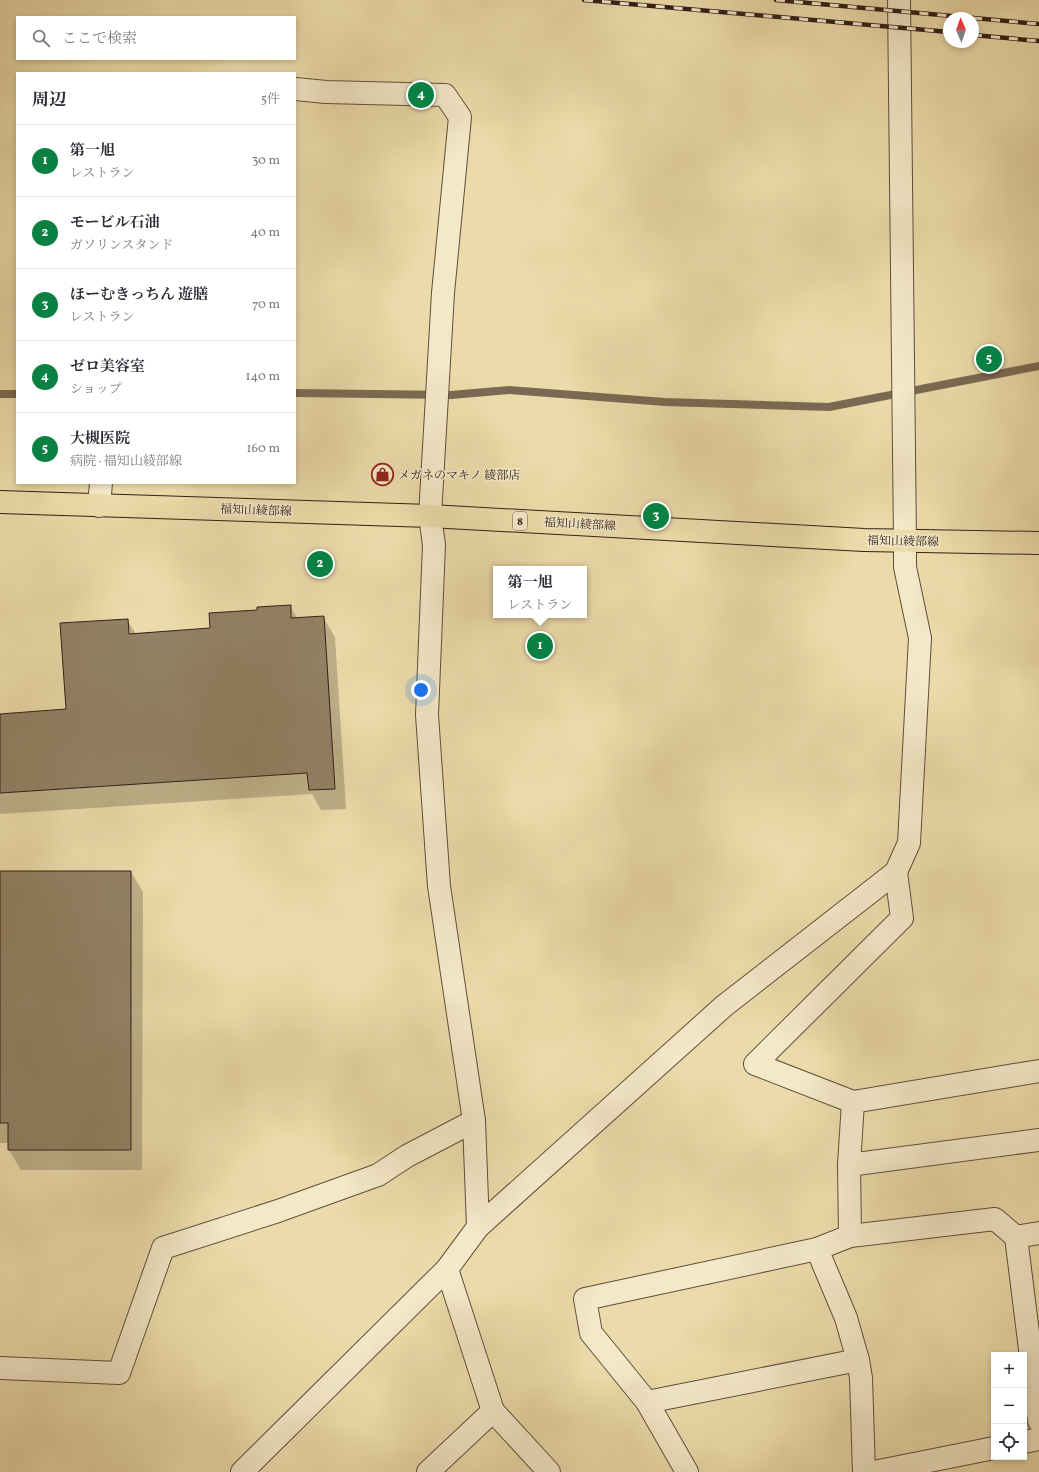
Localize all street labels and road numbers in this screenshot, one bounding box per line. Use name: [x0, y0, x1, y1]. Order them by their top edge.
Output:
street label: 福知山綾部線: [220, 502, 292, 520]
road number: 8: [513, 512, 527, 530]
street label: 福知山綾部線: [544, 515, 616, 535]
street label: 福知山綾部線: [867, 533, 939, 551]

